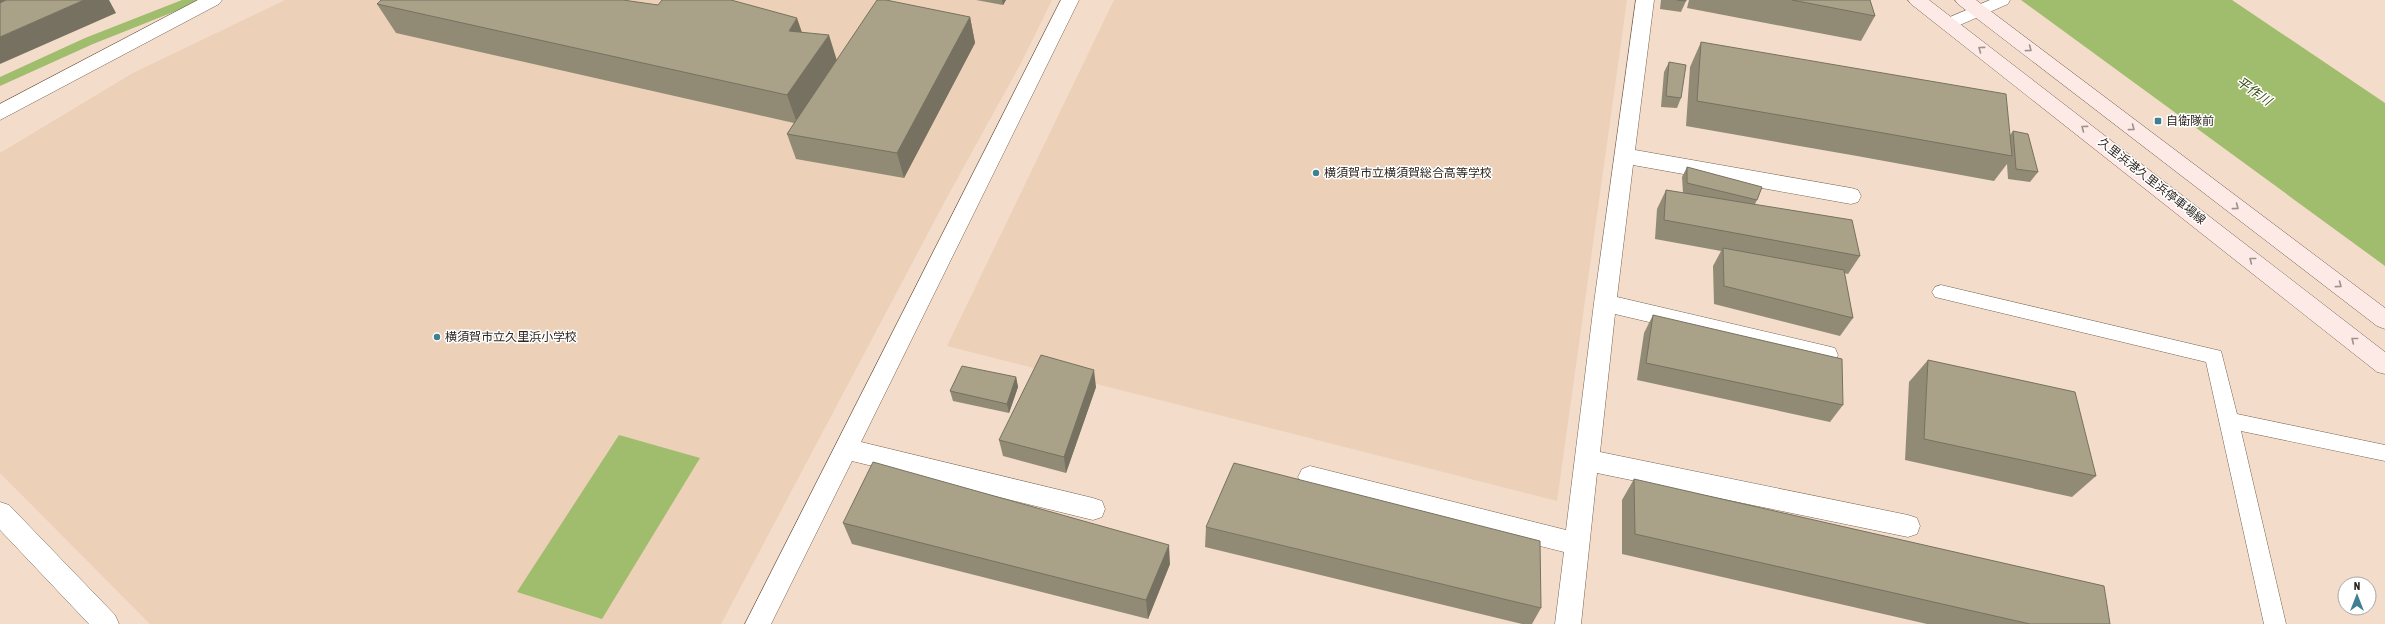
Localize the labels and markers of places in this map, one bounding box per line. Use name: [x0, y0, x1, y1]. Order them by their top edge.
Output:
place label: 自衛隊前: [2166, 114, 2214, 128]
marker: 自衛隊前: [2153, 116, 2163, 126]
place label: 横須賀市立横須賀総合高等学校: [1324, 166, 1492, 180]
marker: 横須賀市立横須賀総合高等学校: [1311, 168, 1321, 178]
place label: 横須賀市立久里浜小学校: [445, 330, 577, 344]
marker: 横須賀市立久里浜小学校: [432, 332, 442, 342]

